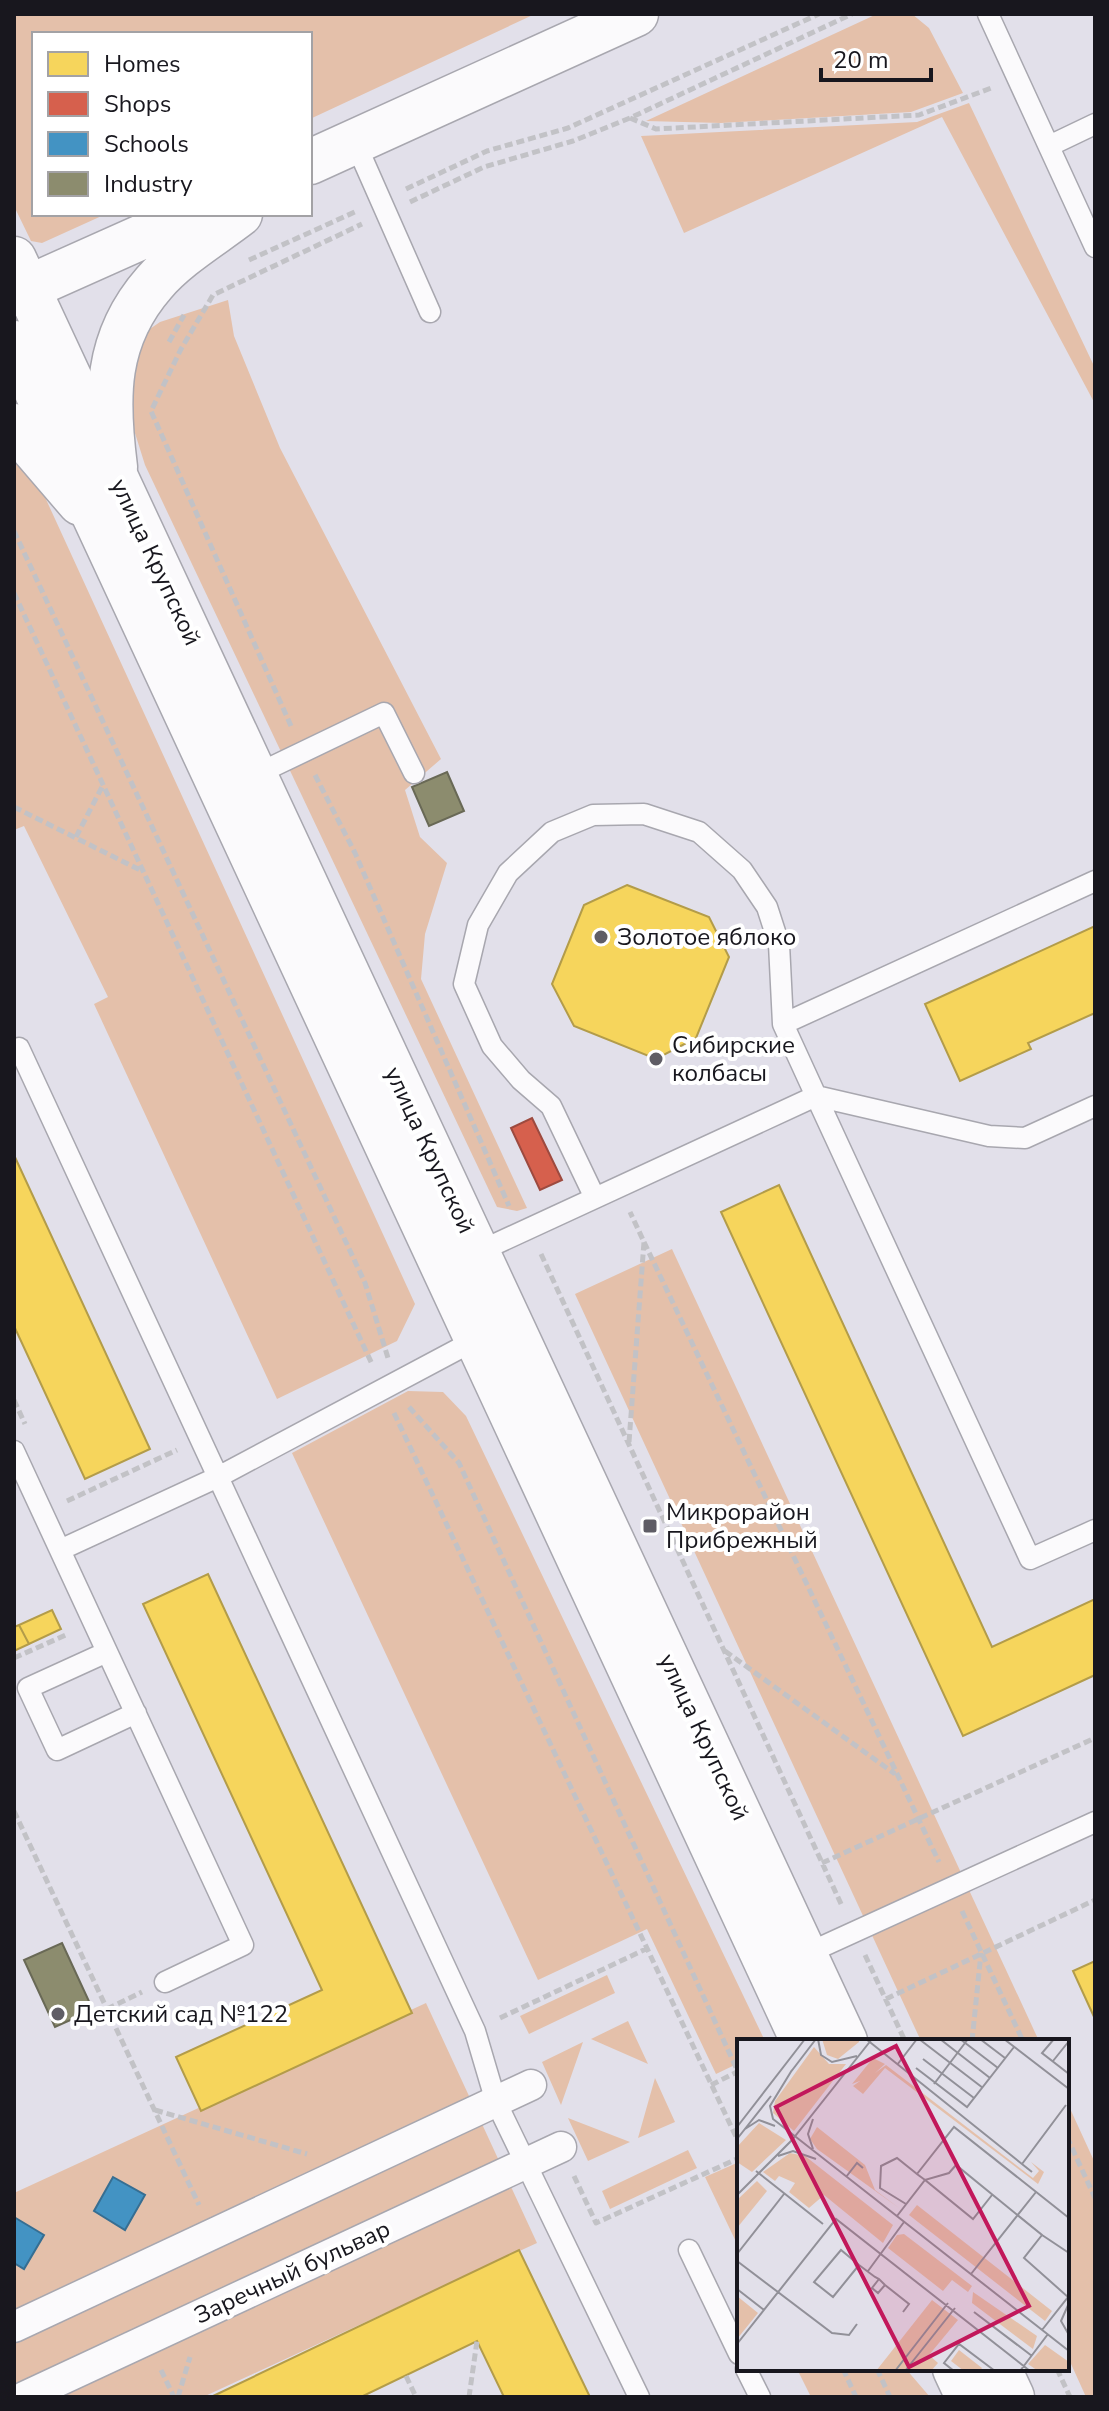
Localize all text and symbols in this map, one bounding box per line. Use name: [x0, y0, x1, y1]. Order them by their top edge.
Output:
legend: [32, 32, 312, 216]
scale bar: [821, 32, 931, 82]
text: 20 m: [833, 44, 889, 76]
text: Homes: [104, 48, 180, 80]
text: Shops: [104, 88, 171, 120]
text: Schools: [104, 128, 189, 160]
text: Industry: [104, 168, 193, 200]
street label: улица Крупской: [103, 473, 209, 651]
place label: Золотое яблоко: [617, 921, 796, 953]
marker: Золотое яблоко: [592, 928, 610, 946]
place label: Сибирские колбасы: [672, 1029, 795, 1089]
marker: Сибирские колбасы: [647, 1050, 665, 1068]
street label: улица Крупской: [377, 1061, 483, 1239]
place label: Микрорайон Прибрежный: [666, 1496, 818, 1556]
marker: Микрорайон Прибрежный: [641, 1517, 659, 1535]
street label: улица Крупской: [651, 1648, 757, 1826]
place label: Детский сад №122: [74, 1998, 288, 2030]
marker: Детский сад №122: [49, 2005, 67, 2023]
inset map: [737, 2039, 1069, 2371]
street label: Заречный бульвар: [189, 2213, 395, 2331]

